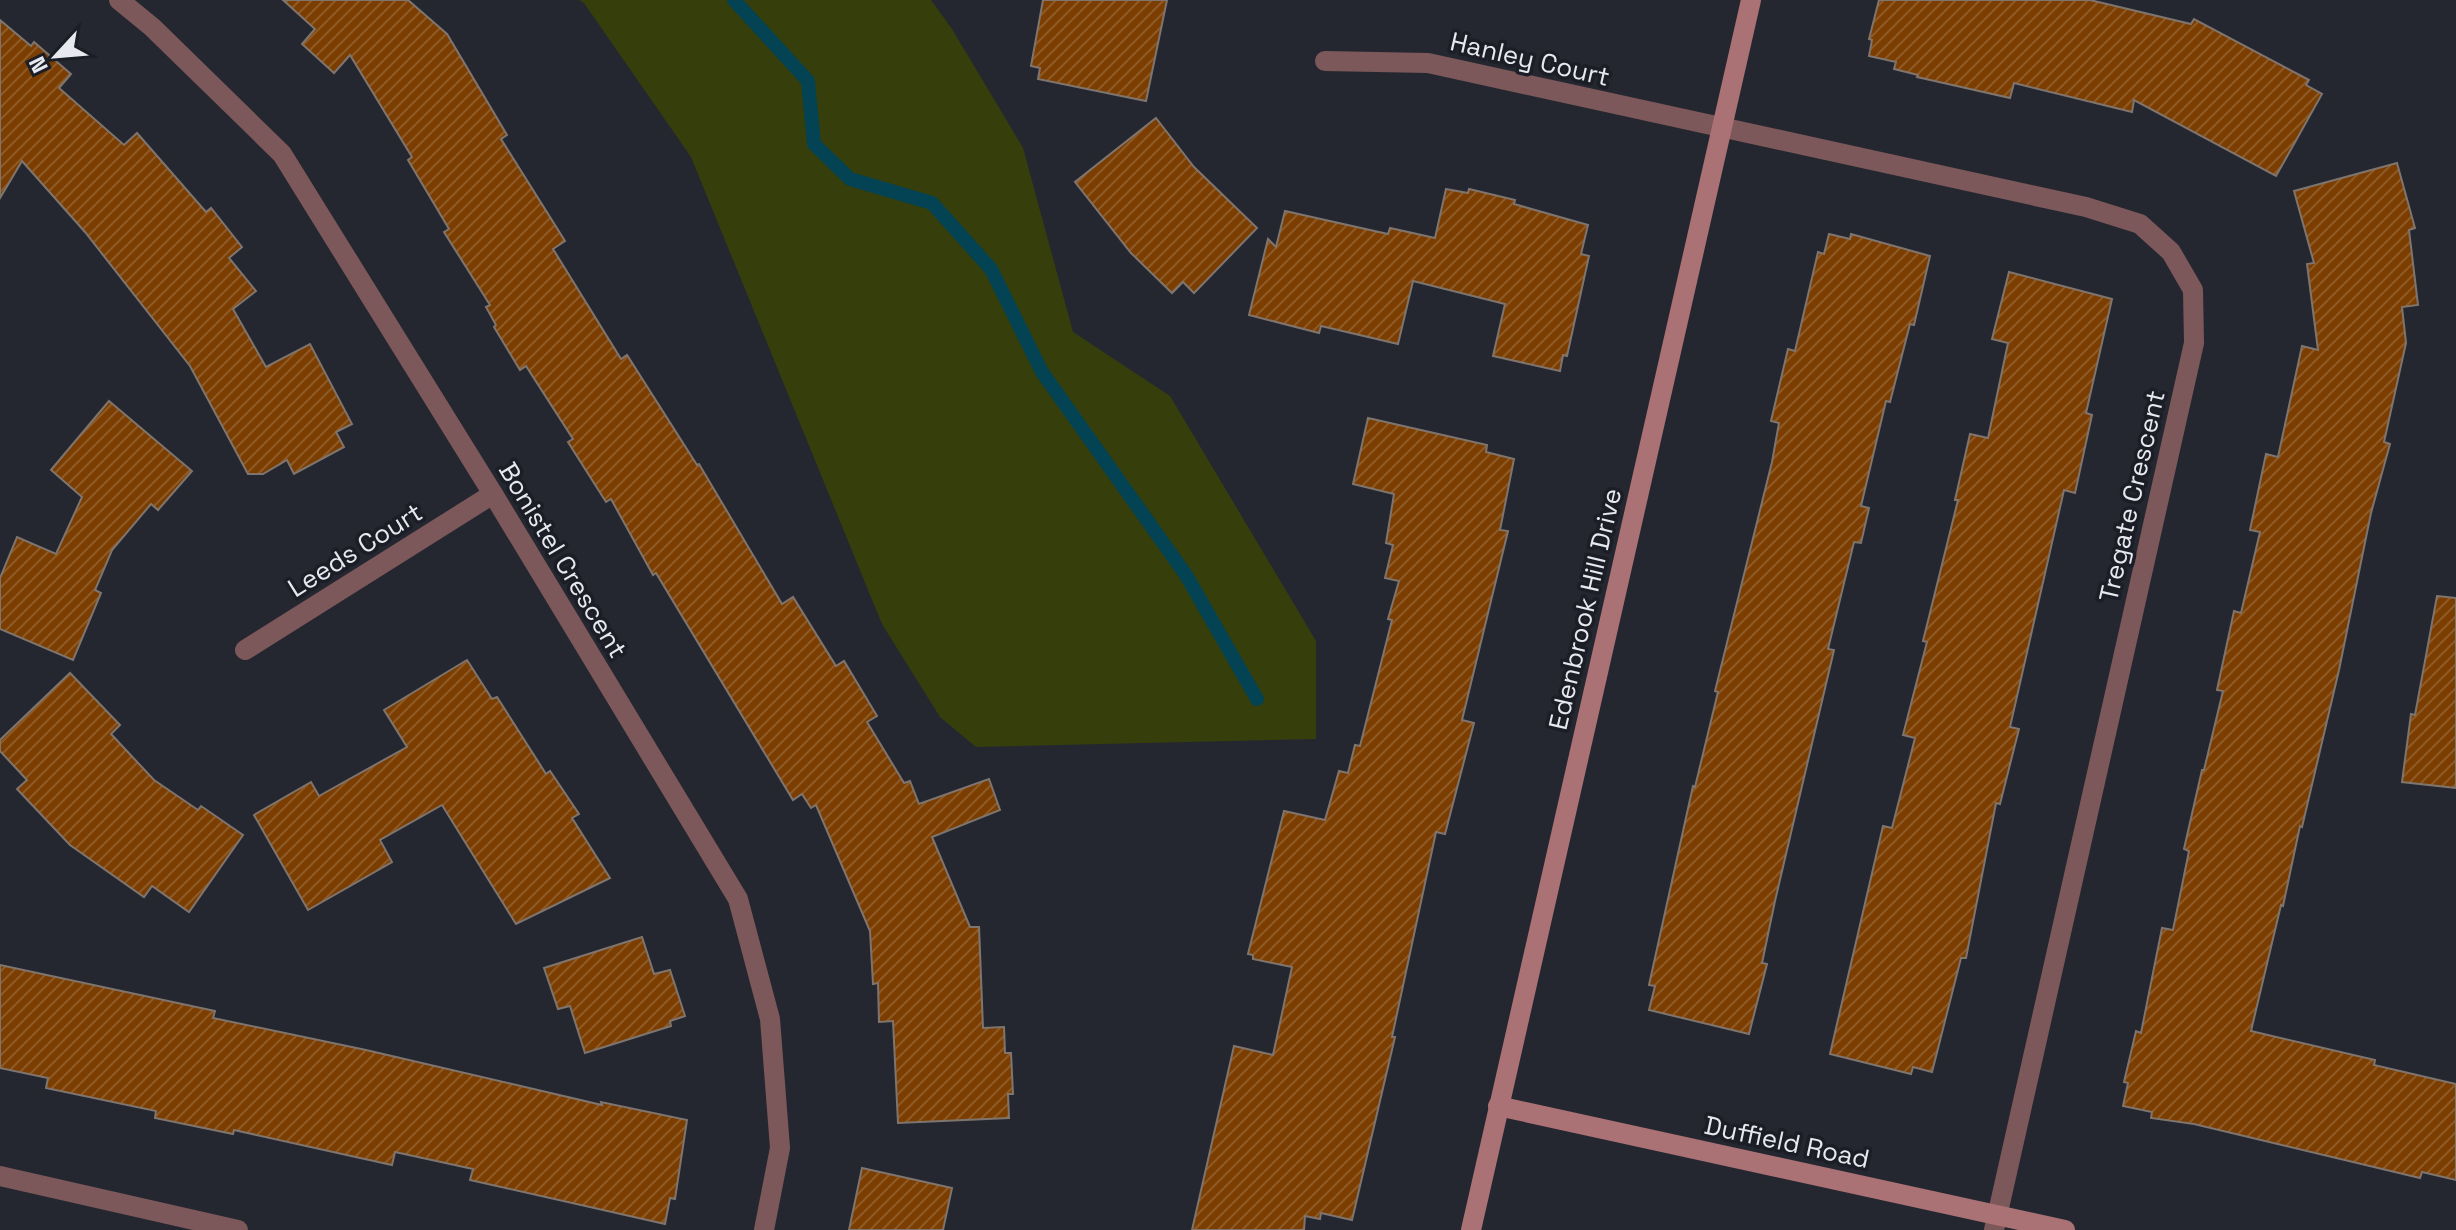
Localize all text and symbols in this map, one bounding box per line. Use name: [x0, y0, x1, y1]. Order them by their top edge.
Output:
north arrow: [16, 16, 96, 96]
street label: Hanley Court: [1447, 24, 1613, 94]
text: N: [22, 52, 54, 78]
street label: Tregate Crescent: [2091, 387, 2173, 605]
street label: Bonistel Crescent: [491, 456, 635, 664]
street label: Edenbrook Hill Drive: [1541, 485, 1629, 733]
street label: Leeds Court: [281, 495, 429, 605]
street label: Duffield Road: [1701, 1108, 1873, 1176]

